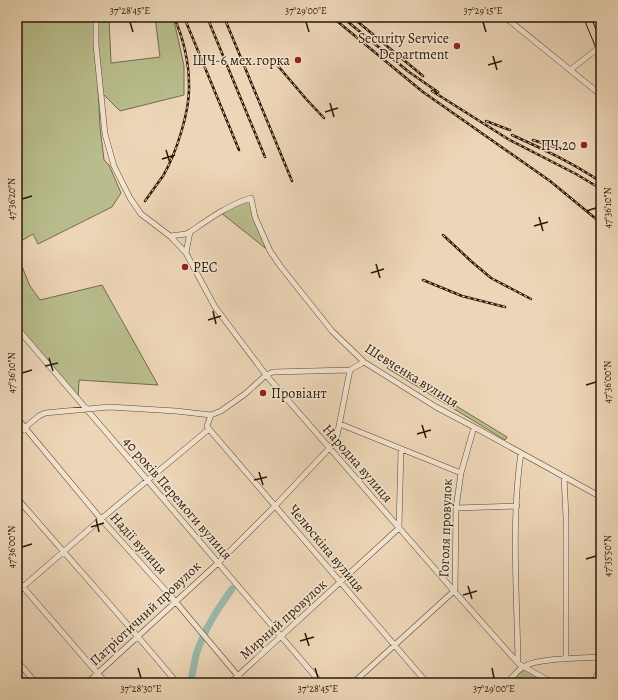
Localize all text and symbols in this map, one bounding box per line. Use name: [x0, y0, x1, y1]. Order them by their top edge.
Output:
text: 37°28'45"E: [110, 4, 150, 17]
text: 37°29'00"E: [285, 4, 327, 17]
text: 37°29'15"E: [463, 4, 503, 17]
place label: Security Service Department: [358, 29, 449, 64]
marker: Security Service Department: [452, 41, 462, 51]
place label: ШЧ-6 мех.горка: [192, 51, 291, 70]
marker: ШЧ-6 мех.горка: [293, 55, 303, 65]
place label: ПЧ 20: [541, 136, 576, 155]
marker: ПЧ 20: [579, 140, 589, 150]
text: 47°36'20"N: [5, 178, 18, 220]
text: 47°36'10"N: [601, 187, 614, 229]
place label: РЕС: [193, 258, 218, 277]
marker: РЕС: [180, 262, 190, 272]
street label: Шевченка вулиця: [361, 339, 463, 412]
text: 47°36'10"N: [5, 352, 18, 394]
text: 47°36'00"N: [601, 360, 614, 404]
place label: Провіант: [271, 384, 327, 403]
marker: Провіант: [258, 388, 268, 398]
street label: Народна вулиця: [318, 420, 397, 507]
street label: 40 років Перемоги вулиця: [119, 433, 237, 564]
street label: Гоголя провулок: [434, 478, 457, 578]
street label: Челюскіна вулиця: [284, 500, 369, 596]
street label: Надії вулиця: [106, 508, 172, 578]
text: 47°36'00"N: [5, 525, 18, 569]
text: 47°35'50"N: [601, 535, 614, 577]
street label: Патріотичний провулок: [86, 557, 205, 670]
street label: Мирний провулок: [236, 575, 331, 664]
text: 37°28'30"E: [120, 682, 162, 695]
text: 37°28'45"E: [298, 682, 338, 695]
text: 37°29'00"E: [473, 682, 515, 695]

